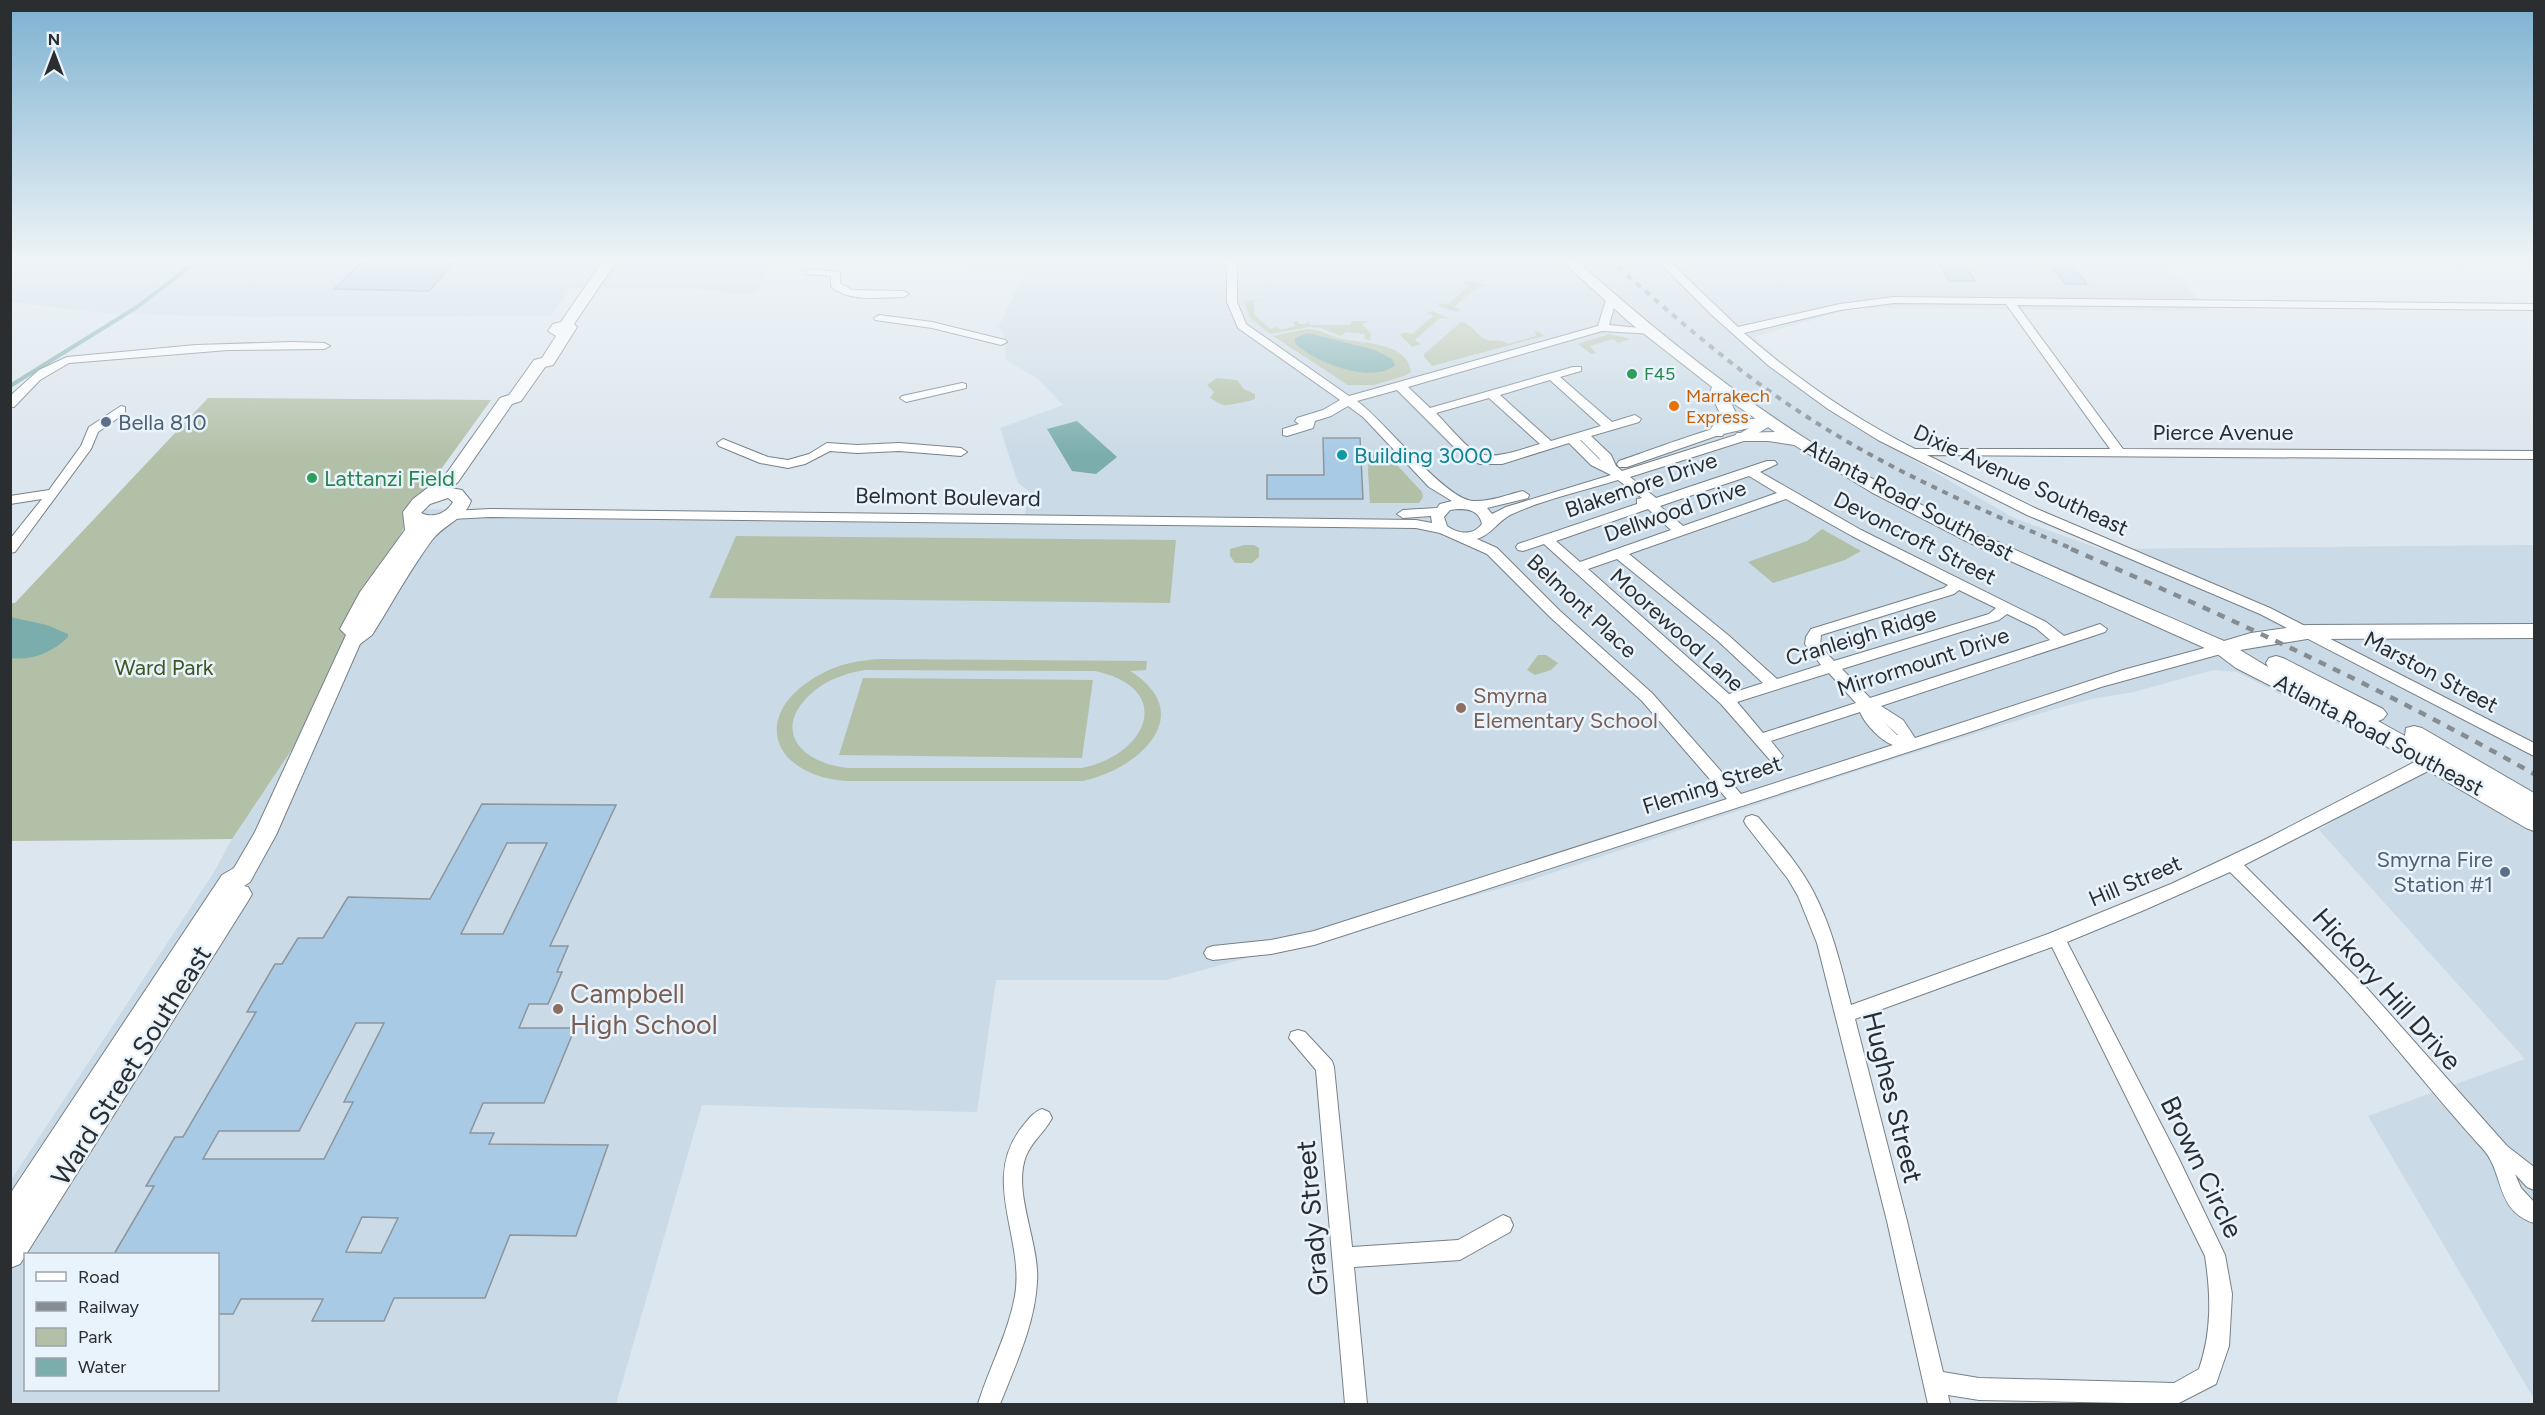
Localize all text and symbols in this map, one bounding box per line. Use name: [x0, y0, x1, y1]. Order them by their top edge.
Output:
north arrow: [24, 24, 84, 84]
text: N: [48, 30, 60, 49]
place label: F45: [1644, 363, 1675, 385]
marker: F45: [1625, 367, 1639, 381]
place label: Marrakech Express: [1686, 385, 1770, 428]
marker: Marrakech Express: [1667, 399, 1681, 413]
place label: Bella 810: [118, 409, 206, 436]
marker: Bella 810: [99, 415, 113, 429]
street label: Dixie Avenue Southeast: [1909, 418, 2133, 542]
street label: Pierce Avenue: [2152, 419, 2294, 446]
street label: Atlanta Road Southeast: [1800, 433, 2018, 567]
place label: Building 3000: [1354, 442, 1493, 469]
street label: Blakemore Drive: [1561, 446, 1721, 524]
marker: Building 3000: [1335, 448, 1349, 462]
place label: Lattanzi Field: [324, 465, 455, 492]
marker: Lattanzi Field: [305, 471, 319, 485]
street label: Dellwood Drive: [1600, 474, 1750, 548]
street label: Belmont Boulevard: [855, 482, 1041, 512]
street label: Devoncroft Street: [1829, 485, 2001, 591]
street label: Belmont Place: [1521, 548, 1643, 664]
street label: Moorewood Lane: [1604, 563, 1750, 697]
street label: Cranleigh Ridge: [1782, 600, 1940, 672]
street label: Mirrormount Drive: [1833, 621, 2013, 703]
street label: Marston Street: [2359, 625, 2503, 719]
park label: Ward Park: [114, 654, 214, 681]
street label: Atlanta Road Southeast: [2270, 668, 2488, 802]
place label: Smyrna Elementary School: [1473, 682, 1658, 734]
marker: Smyrna Elementary School: [1454, 701, 1468, 715]
street label: Fleming Street: [1639, 750, 1785, 820]
place label: Smyrna Fire Station #1: [2376, 846, 2493, 898]
street label: Hill Street: [2084, 849, 2186, 913]
marker: Smyrna Fire Station #1: [2498, 865, 2512, 879]
street label: Hickory Hill Drive: [2305, 901, 2469, 1077]
street label: Ward Street Southeast: [44, 939, 218, 1191]
place label: Campbell High School: [570, 977, 718, 1041]
marker: Campbell High School: [551, 1002, 565, 1016]
street label: Hughes Street: [1856, 1008, 1930, 1186]
street label: Brown Circle: [2153, 1091, 2251, 1243]
street label: Grady Street: [1289, 1139, 1335, 1297]
legend: [24, 1253, 219, 1391]
text: Road: [78, 1266, 119, 1288]
text: Railway: [78, 1296, 140, 1318]
text: Park: [78, 1326, 113, 1348]
text: Water: [78, 1356, 126, 1378]

